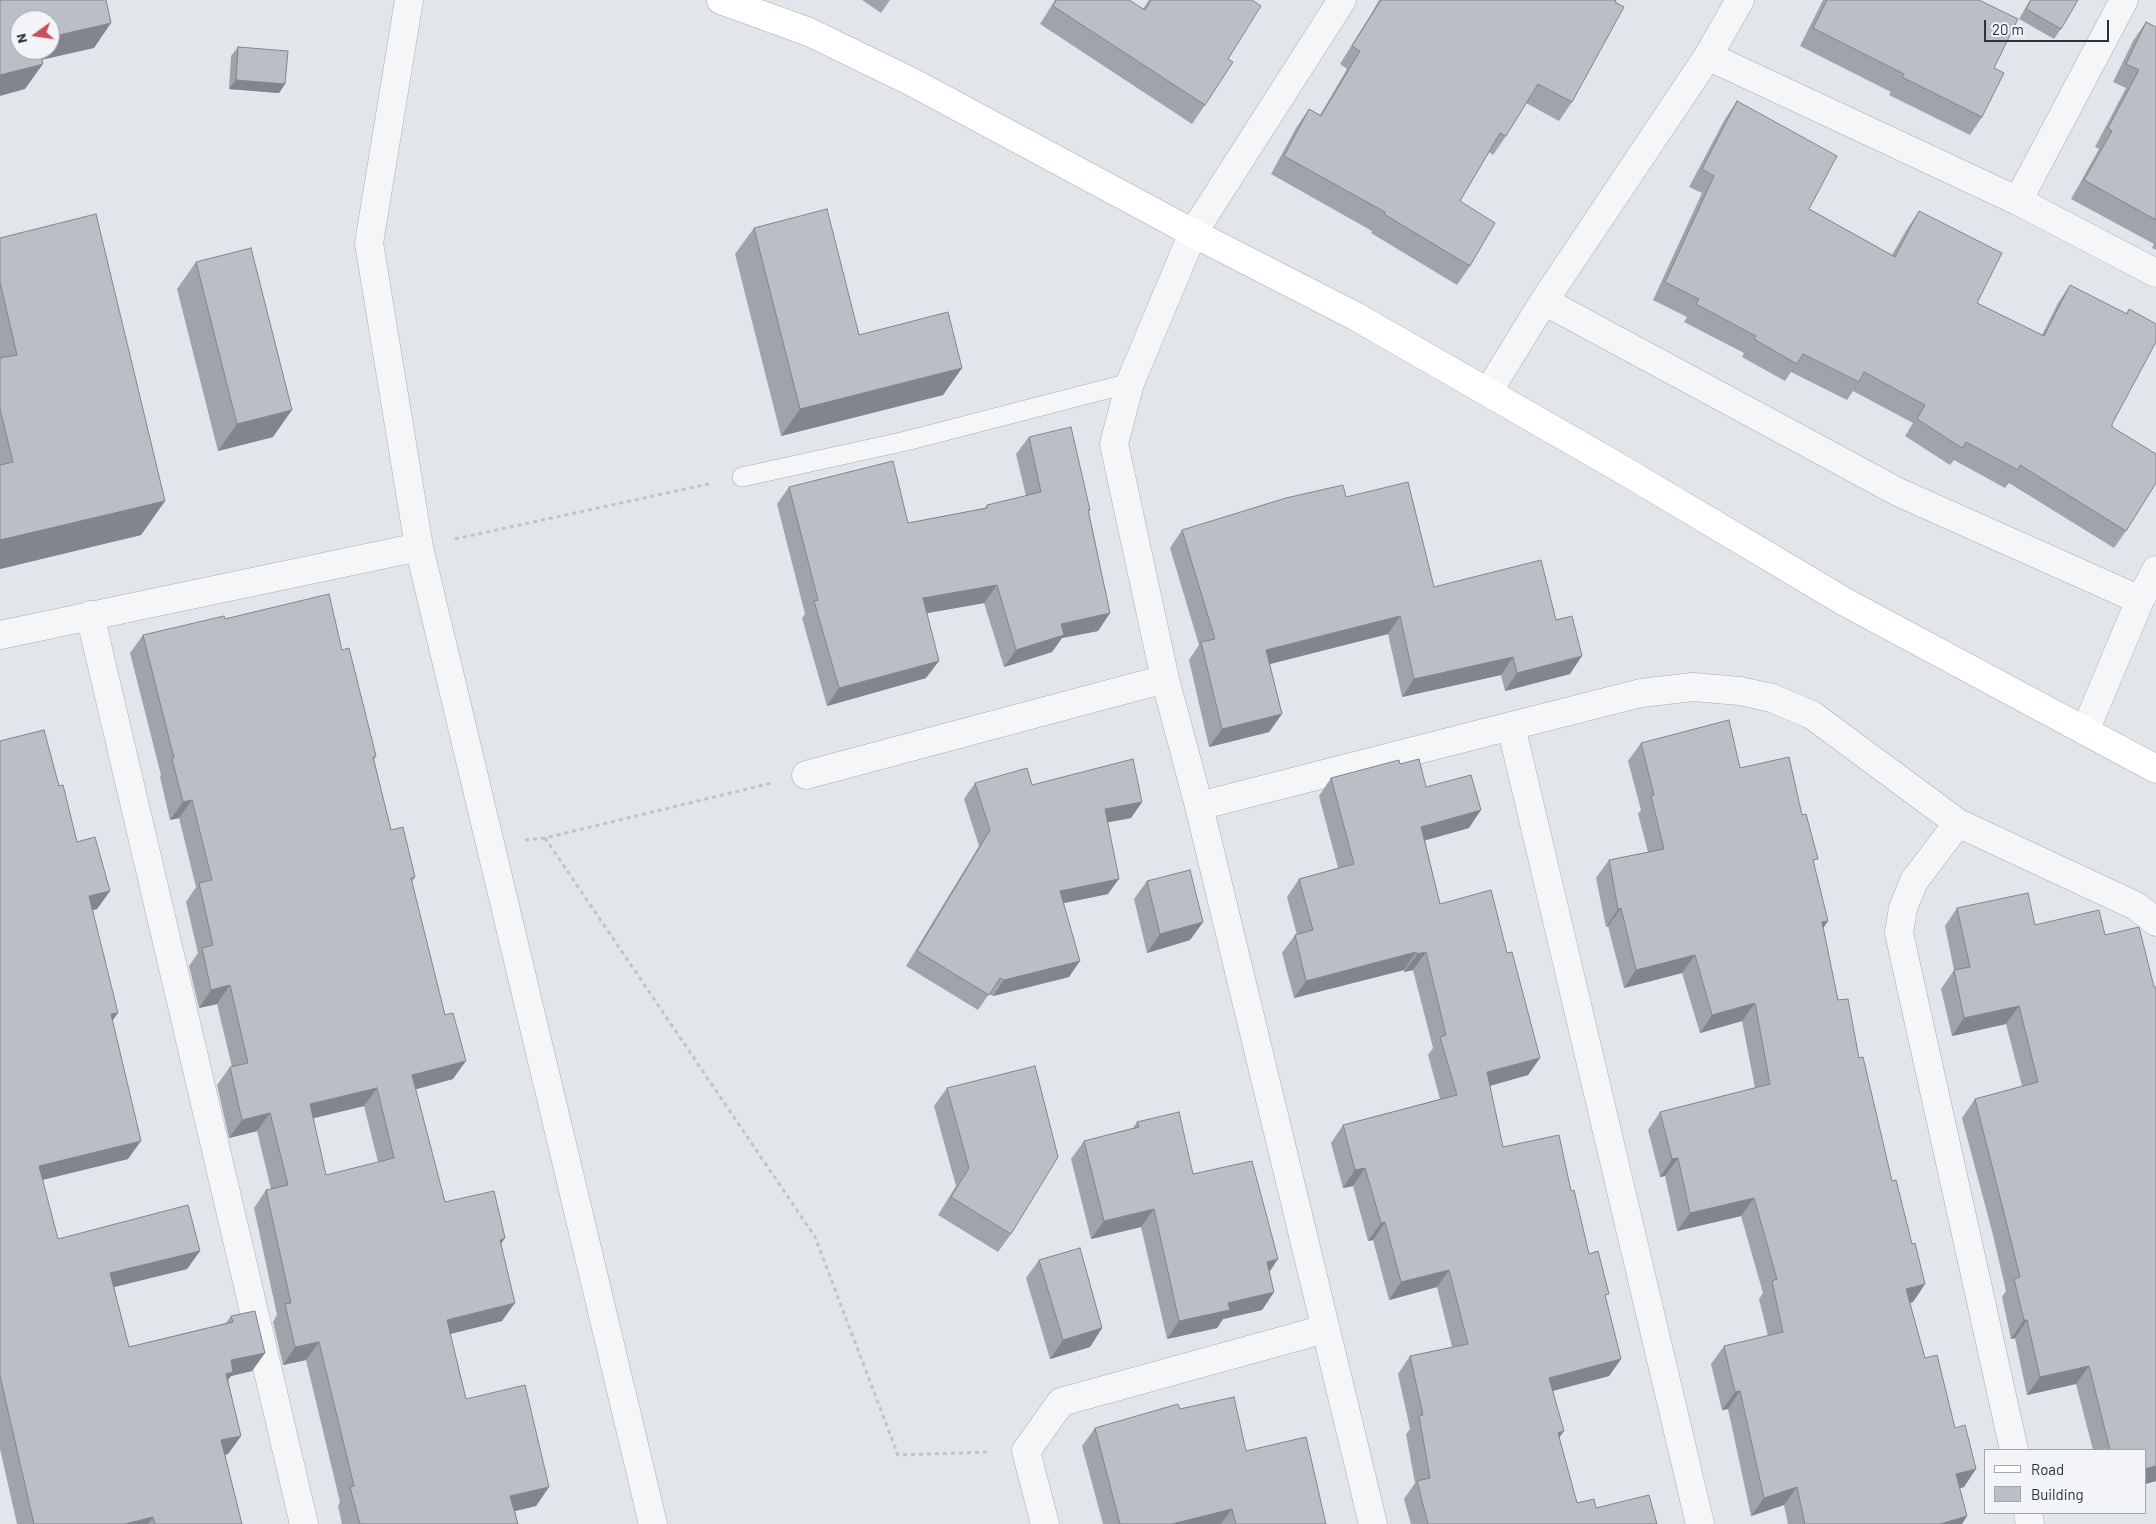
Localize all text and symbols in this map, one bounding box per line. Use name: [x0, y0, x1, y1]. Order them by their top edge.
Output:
north arrow: [10, 10, 60, 60]
scale bar: [1986, 10, 2111, 42]
text: 20 m: [1992, 20, 2024, 38]
text: N: [12, 32, 30, 45]
legend: [1984, 1449, 2146, 1514]
text: Road: [2031, 1460, 2064, 1478]
text: Building: [2031, 1485, 2084, 1503]

